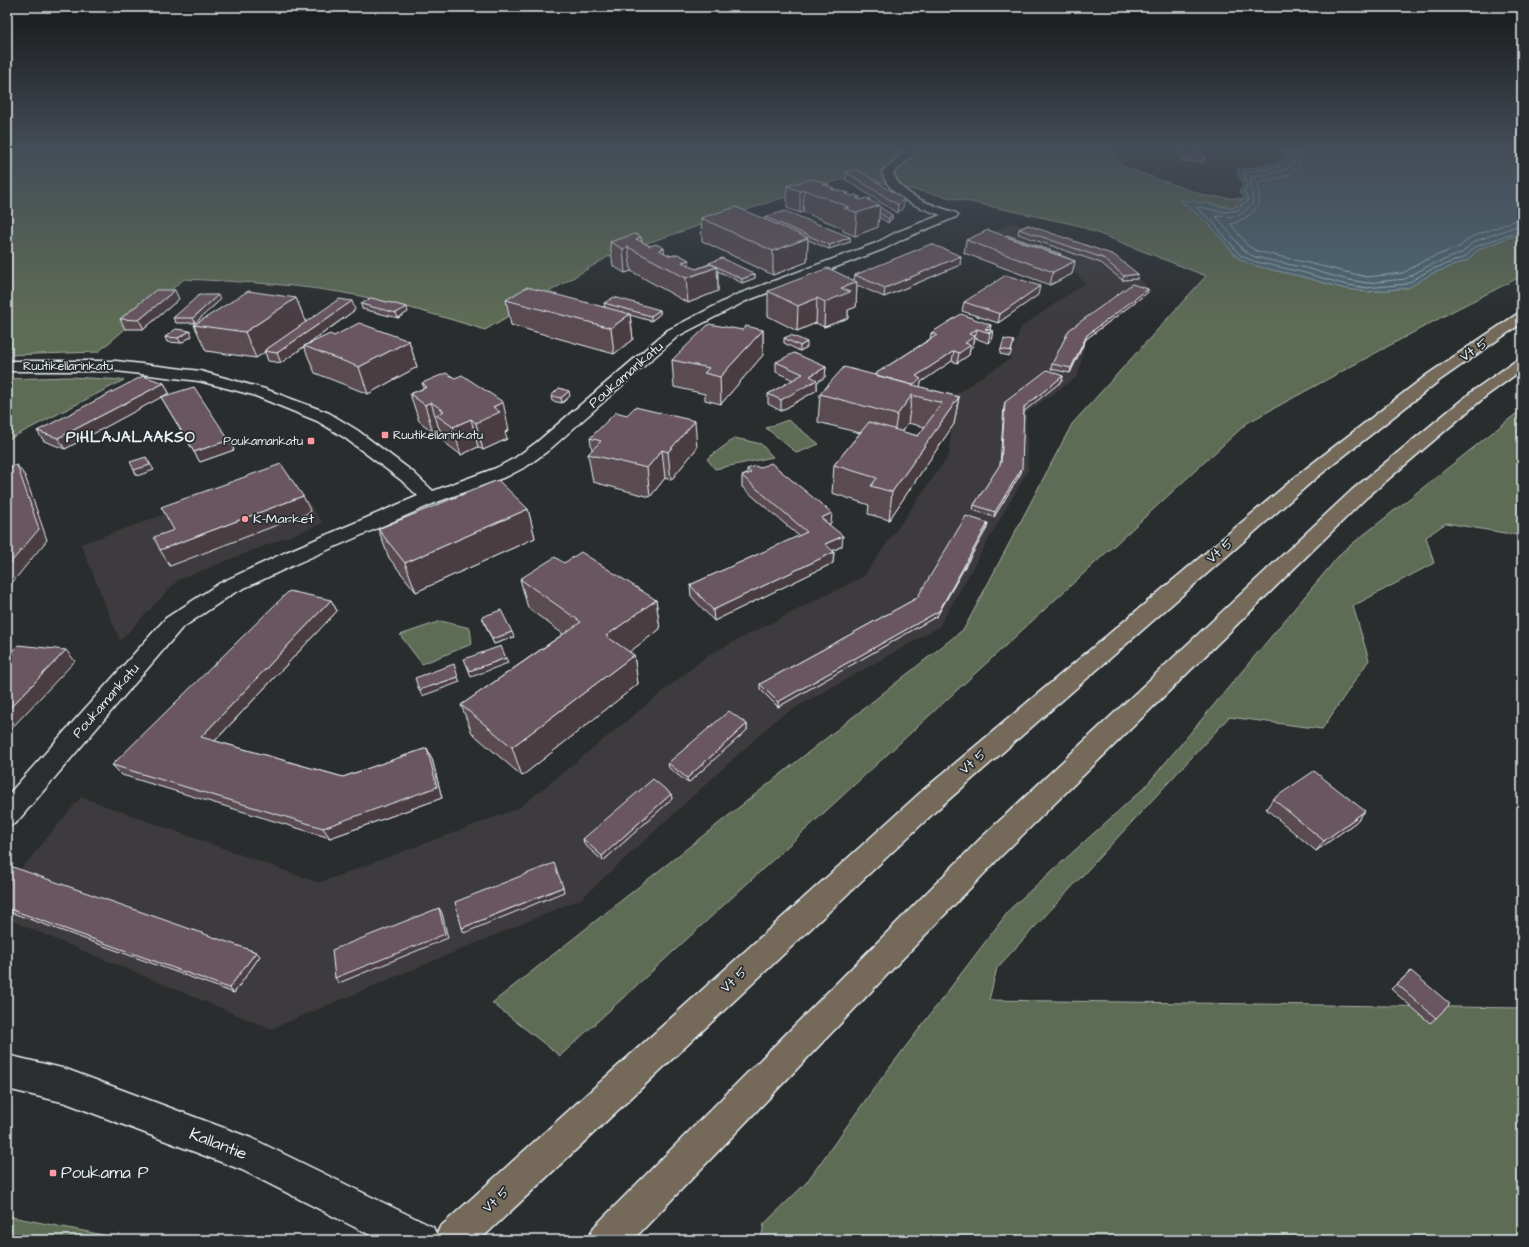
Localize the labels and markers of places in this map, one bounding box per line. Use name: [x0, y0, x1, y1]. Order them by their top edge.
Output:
place label: Ruutikellarinkatu: [393, 427, 483, 444]
marker: Ruutikellarinkatu: [380, 430, 390, 440]
place label: Poukamankatu: [223, 433, 303, 450]
marker: Poukamankatu: [306, 436, 316, 446]
place label: K-Market: [253, 509, 314, 529]
marker: K-Market: [240, 514, 250, 524]
place label: Poukama P: [61, 1161, 149, 1185]
marker: Poukama P: [48, 1168, 58, 1178]

